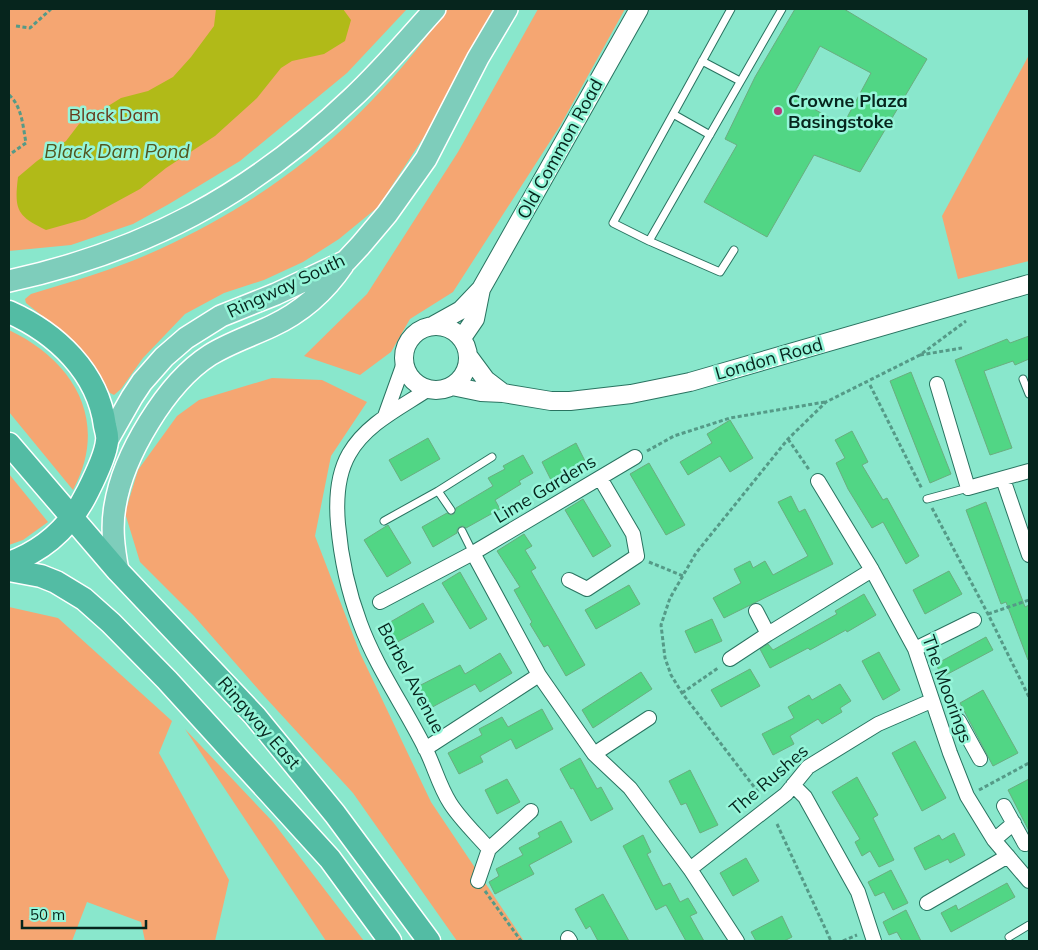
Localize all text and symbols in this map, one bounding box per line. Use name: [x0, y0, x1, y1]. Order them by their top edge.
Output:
street label: Old Common Road: [511, 75, 608, 223]
place label: Crowne Plaza Basingstoke: [788, 89, 908, 133]
park label: Black Dam: [69, 103, 159, 126]
marker: Crowne Plaza Basingstoke: [772, 105, 784, 117]
water label: Black Dam Pond: [44, 139, 190, 163]
street label: Ringway South: [223, 248, 348, 323]
street label: London Road: [712, 332, 825, 385]
street label: Lime Gardens: [490, 449, 600, 528]
street label: Barbel Avenue: [373, 619, 450, 737]
street label: The Moorings: [917, 632, 978, 746]
street label: Ringway East: [213, 672, 306, 774]
street label: The Rushes: [725, 739, 813, 820]
scale bar: [22, 898, 146, 930]
text: 50 m: [30, 905, 65, 924]

